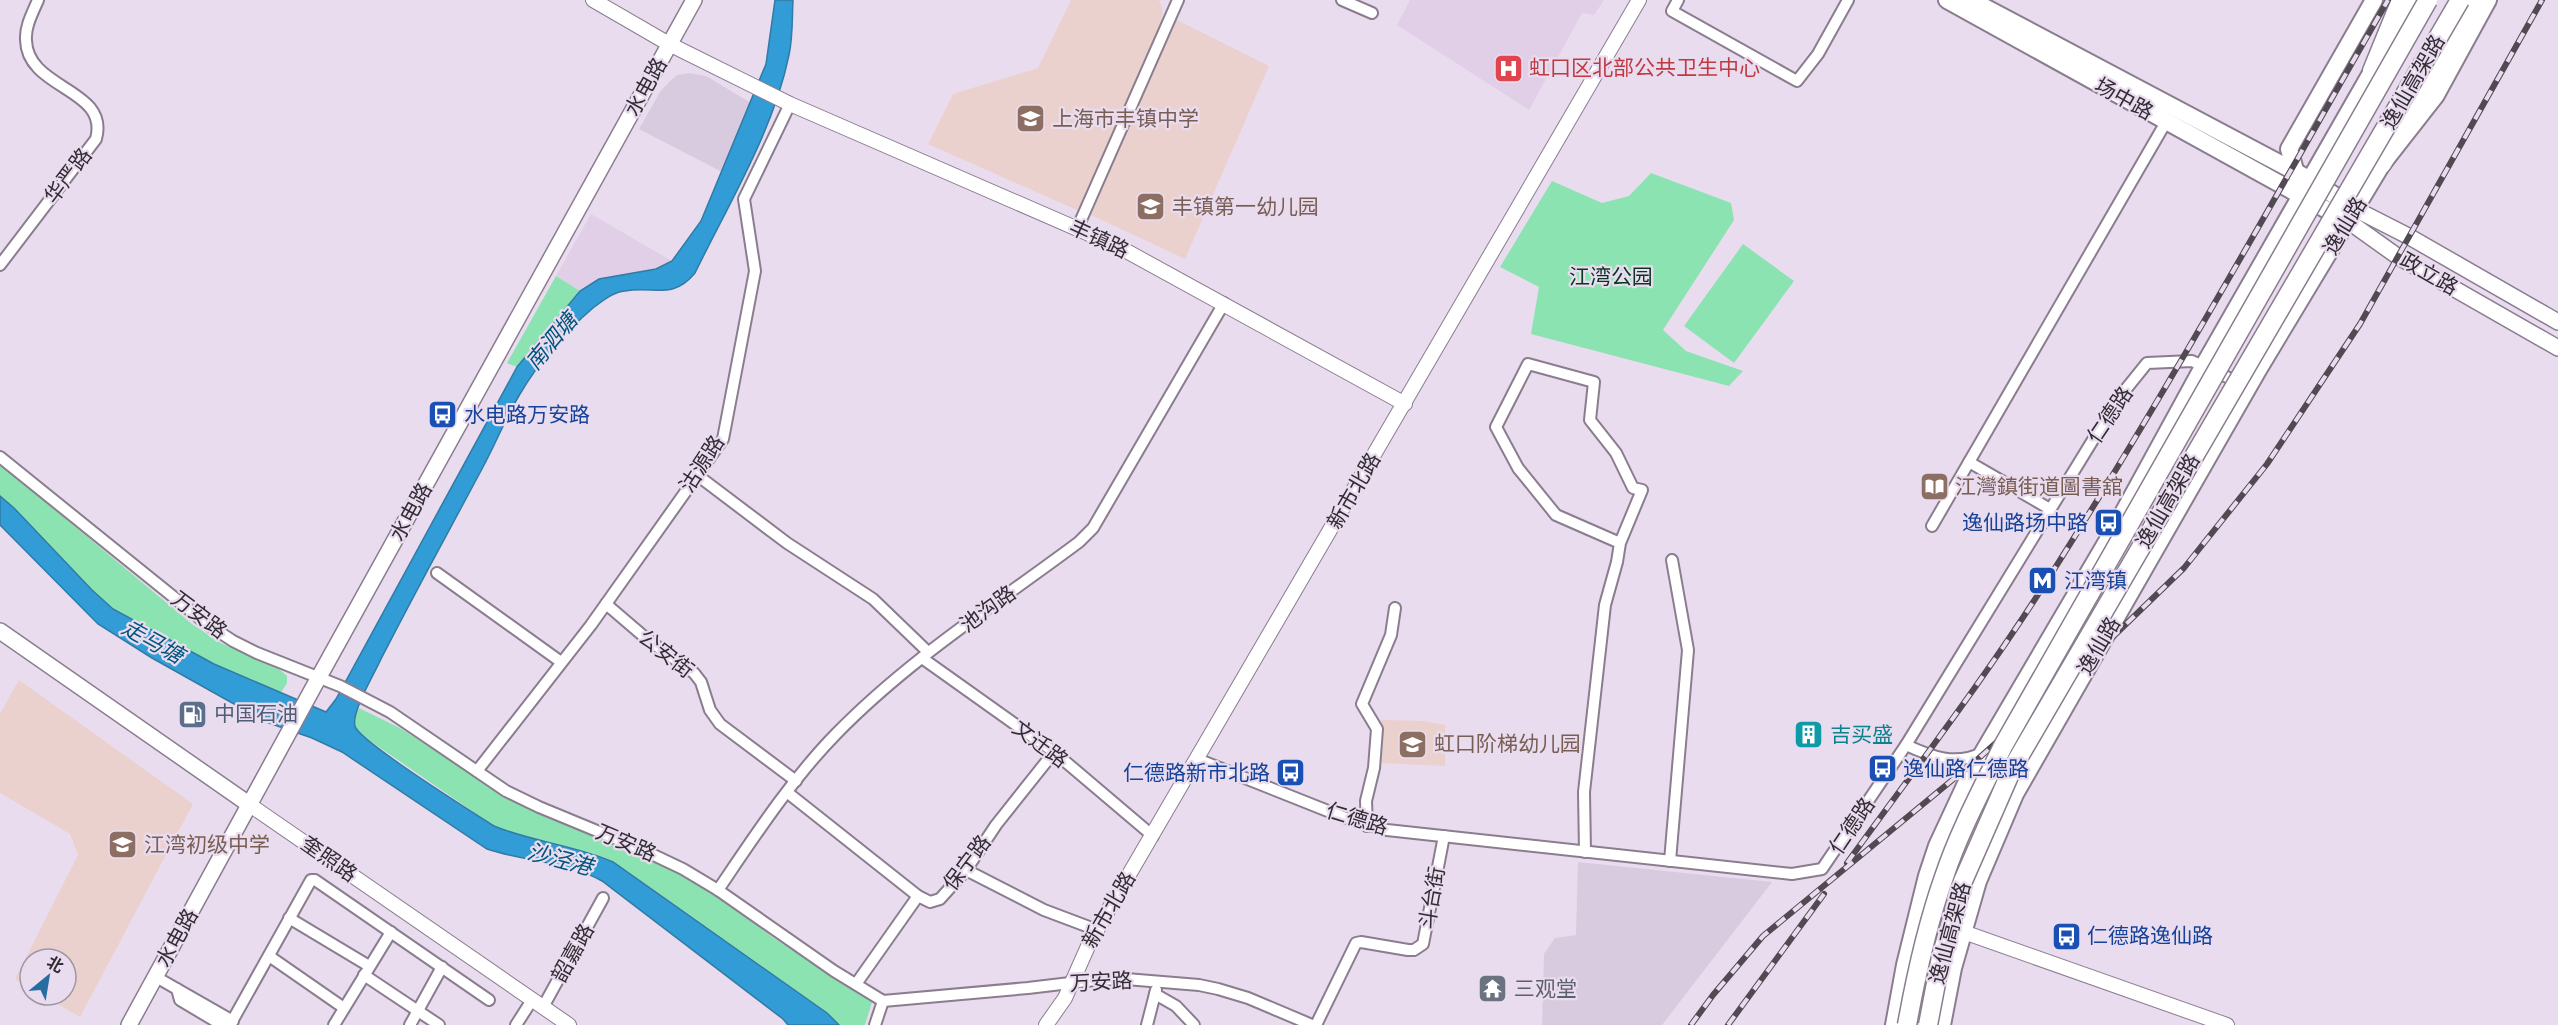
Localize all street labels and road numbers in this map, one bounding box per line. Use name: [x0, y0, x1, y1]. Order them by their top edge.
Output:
street label: 逸仙高架路: [2375, 30, 2451, 134]
street label: 水电路: [619, 53, 673, 121]
street label: 场中路: [2090, 72, 2158, 126]
street label: 华严路: [39, 143, 97, 209]
street label: 逸仙路: [2318, 192, 2372, 260]
street label: 丰镇路: [1065, 214, 1133, 264]
street label: 政立路: [2395, 247, 2463, 301]
street label: 仁德路: [2082, 382, 2138, 448]
street label: 沽源路: [674, 431, 730, 497]
street label: 新市北路: [1322, 448, 1386, 534]
street label: 逸仙高架路: [2130, 449, 2206, 553]
street label: 水电路: [384, 478, 438, 546]
street label: 池沟路: [955, 580, 1021, 638]
street label: 万安路: [166, 586, 232, 644]
street label: 逸仙路: [2072, 612, 2126, 680]
street label: 公安街: [633, 624, 699, 684]
street label: 文迁路: [1007, 715, 1073, 773]
street label: 仁德路: [1824, 793, 1880, 859]
street label: 仁德路: [1323, 797, 1391, 841]
street label: 万安路: [592, 819, 660, 867]
street label: 奎照路: [296, 830, 362, 888]
street label: 保宁路: [938, 830, 996, 896]
street label: 斗台街: [1414, 865, 1450, 931]
street label: 新市北路: [1077, 867, 1141, 953]
street label: 逸仙高架路: [1924, 879, 1976, 987]
street label: 水电路: [150, 904, 204, 972]
street label: 韶嘉路: [546, 919, 600, 987]
street label: 万安路: [1069, 967, 1133, 997]

